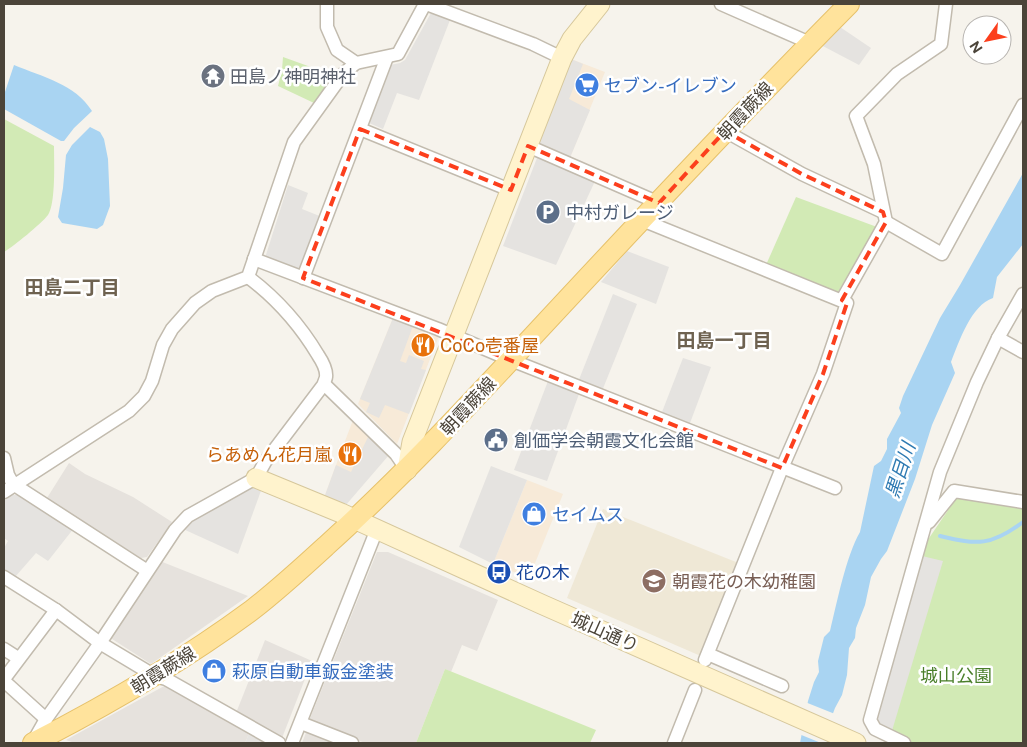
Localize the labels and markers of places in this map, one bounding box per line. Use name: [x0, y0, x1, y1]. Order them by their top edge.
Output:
temple icon: 田島ノ神明神社: [200, 63, 226, 89]
place label: 田島ノ神明神社: [230, 66, 356, 87]
supermarket icon: セブン-イレブン: [574, 72, 600, 98]
place label: セブン-イレブン: [604, 75, 737, 96]
parking icon: 中村ガレージ: [535, 199, 561, 225]
place label: 中村ガレージ: [566, 202, 674, 223]
restaurant icon: CoCo壱番屋: [410, 332, 436, 358]
place label: CoCo壱番屋: [440, 335, 539, 356]
public building icon: 創価学会朝霞文化会館: [483, 427, 509, 453]
place label: 創価学会朝霞文化会館: [514, 430, 694, 451]
restaurant icon: らあめん花月嵐: [337, 441, 363, 467]
place label: らあめん花月嵐: [206, 444, 332, 465]
shop icon: セイムス: [521, 501, 547, 527]
place label: セイムス: [552, 504, 624, 525]
bus stop icon: 花の木: [486, 559, 512, 585]
place label: 花の木: [516, 562, 570, 583]
school or university icon: 朝霞花の木幼稚園: [641, 568, 667, 594]
place label: 朝霞花の木幼稚園: [672, 571, 816, 592]
shop icon: 萩原自動車鈑金塗装: [201, 658, 227, 684]
place label: 萩原自動車鈑金塗装: [232, 661, 394, 682]

